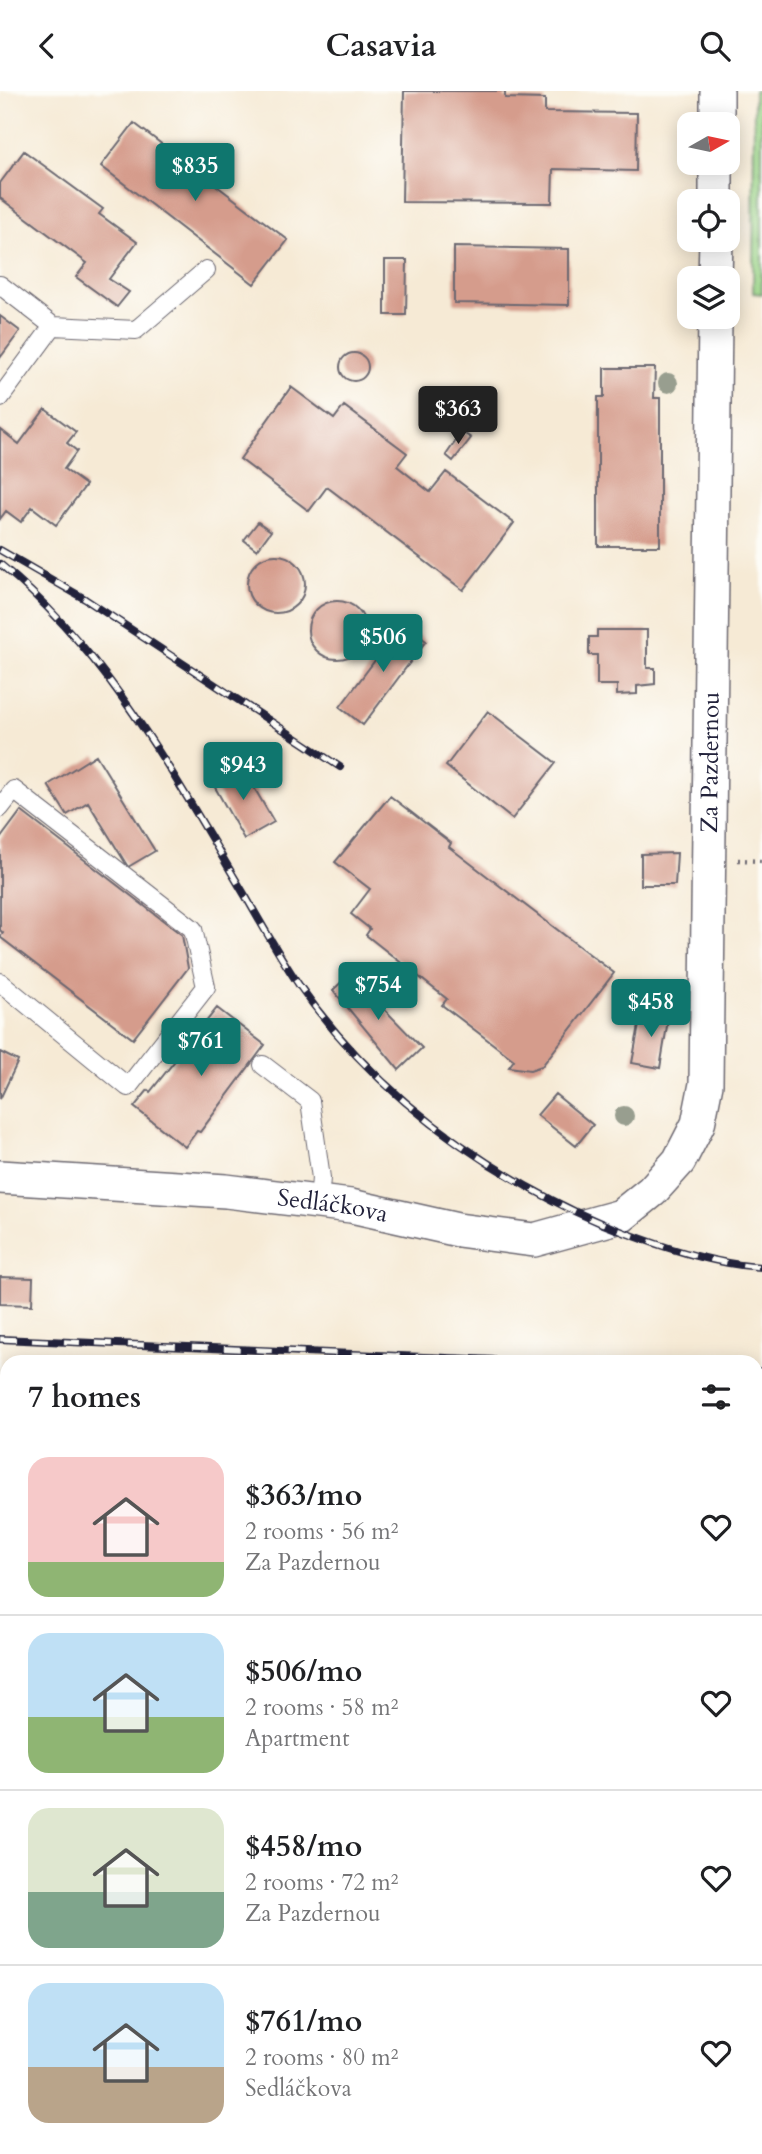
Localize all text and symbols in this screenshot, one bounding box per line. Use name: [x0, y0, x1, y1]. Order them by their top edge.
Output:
text: Casavia: [325, 24, 437, 68]
icon: back: [28, 27, 66, 65]
icon: search: [696, 27, 734, 65]
north arrow: [677, 112, 740, 175]
map controls: [677, 112, 740, 329]
pin: $835: [154, 143, 236, 203]
text: $835: [171, 150, 219, 181]
button: locate: [677, 189, 740, 252]
button: layers: [677, 266, 740, 329]
pin: $363: [417, 387, 499, 446]
text: $363: [434, 393, 482, 424]
pin: $506: [342, 615, 424, 674]
text: $506: [359, 621, 407, 652]
street label: Za Pazdernou: [692, 692, 727, 833]
pin: $943: [202, 743, 284, 802]
text: $943: [219, 749, 267, 780]
pin: $754: [337, 963, 419, 1022]
text: $754: [354, 969, 402, 1000]
pin: $458: [610, 979, 692, 1039]
text: $458: [627, 986, 675, 1017]
pin: $761: [160, 1019, 242, 1078]
text: $761: [177, 1025, 225, 1056]
street label: Sedláčkova: [275, 1181, 392, 1230]
text: 7 homes: [28, 1377, 141, 1418]
icon: filters: [697, 1378, 735, 1416]
text: $363/mo: [245, 1475, 362, 1516]
icon: home: [84, 1485, 168, 1569]
icon: heart: [697, 1508, 735, 1546]
text: 2 rooms · 56 m²: [245, 1516, 398, 1547]
text: Za Pazdernou: [245, 1547, 381, 1578]
text: $506/mo: [245, 1651, 362, 1692]
icon: home: [84, 1661, 168, 1745]
icon: heart: [697, 1684, 735, 1722]
text: 2 rooms · 58 m²: [245, 1692, 398, 1723]
text: Apartment: [245, 1723, 349, 1754]
text: $458/mo: [245, 1826, 362, 1867]
icon: home: [84, 1836, 168, 1920]
icon: heart: [697, 1859, 735, 1897]
text: 2 rooms · 72 m²: [245, 1867, 398, 1898]
text: Za Pazdernou: [245, 1898, 381, 1929]
text: $761/mo: [245, 2001, 362, 2042]
icon: home: [84, 2011, 168, 2095]
icon: heart: [697, 2034, 735, 2072]
text: 2 rooms · 80 m²: [245, 2042, 398, 2073]
text: Sedláčkova: [245, 2073, 352, 2104]

